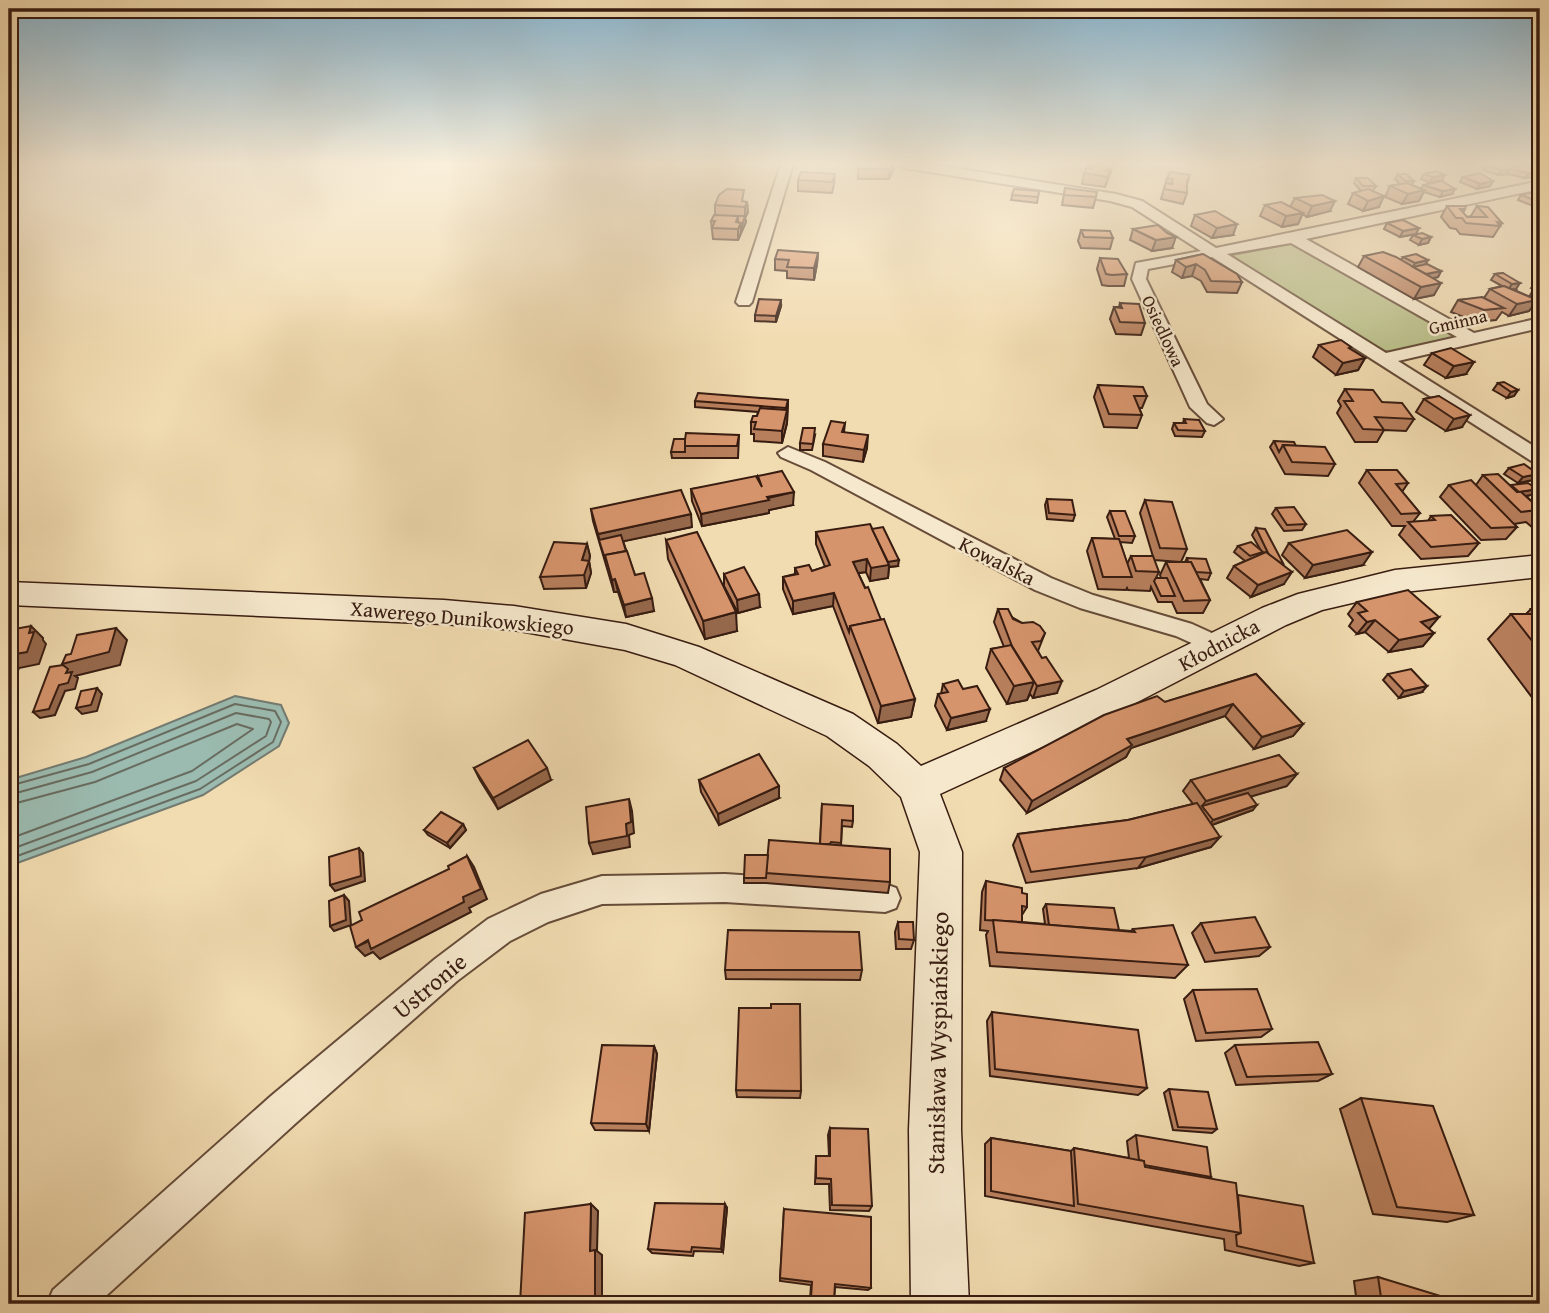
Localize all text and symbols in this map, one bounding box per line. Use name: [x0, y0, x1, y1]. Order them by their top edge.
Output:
street label: Osiedlowa: [1135, 291, 1192, 371]
street label: Gminna: [1426, 302, 1490, 341]
street label: Kowalska: [954, 528, 1041, 593]
street label: Xawerego Dunikowskiego: [349, 592, 575, 643]
street label: Kłodnicka: [1173, 610, 1265, 679]
street label: Stanisława Wyspiańskiego: [918, 911, 957, 1175]
street label: Ustronie: [385, 944, 474, 1027]

